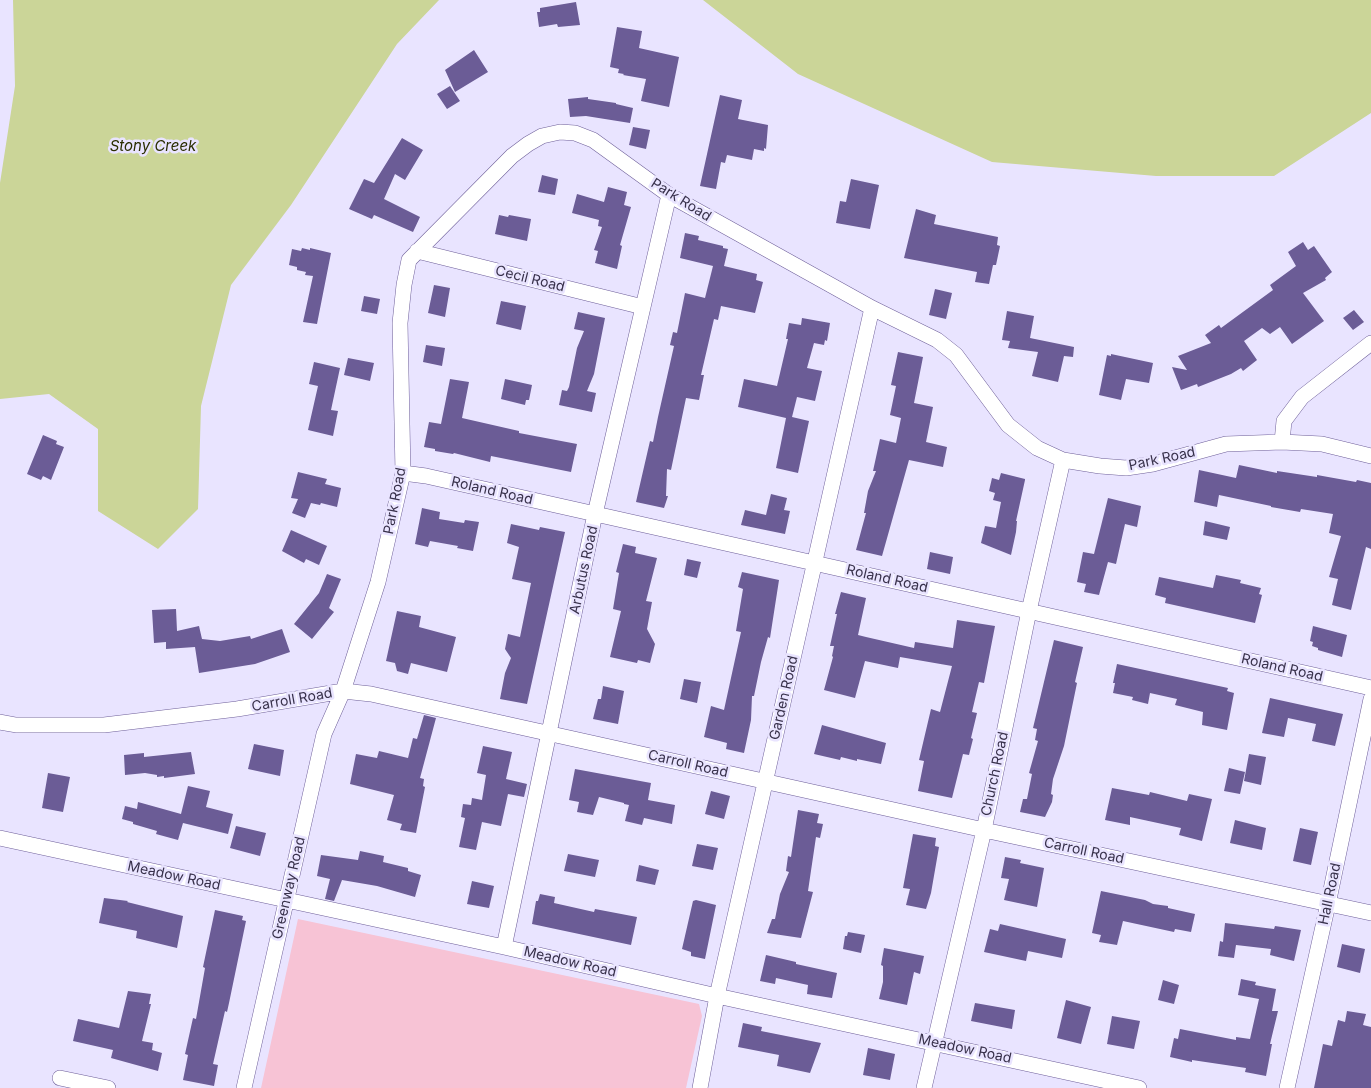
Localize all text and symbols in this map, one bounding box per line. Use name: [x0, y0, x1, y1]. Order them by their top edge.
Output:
water label: Stony Creek: [110, 137, 196, 155]
street label: Park Road: [648, 175, 714, 225]
street label: Cecil Road: [494, 262, 566, 296]
street label: Park Road: [1127, 444, 1197, 474]
street label: Park Road: [380, 466, 410, 536]
street label: Roland Road: [450, 473, 534, 509]
street label: Arbutus Road: [566, 524, 602, 616]
street label: Roland Road: [845, 561, 929, 597]
street label: Roland Road: [1240, 650, 1324, 686]
street label: Garden Road: [766, 654, 802, 742]
street label: Carroll Road: [250, 685, 334, 715]
street label: Church Road: [978, 730, 1012, 818]
street label: Carroll Road: [646, 747, 730, 781]
street label: Carroll Road: [1042, 834, 1126, 868]
street label: Greenway Road: [269, 835, 309, 941]
street label: Meadow Road: [126, 858, 222, 894]
street label: Hall Road: [1315, 862, 1345, 926]
street label: Meadow Road: [522, 943, 618, 981]
street label: Meadow Road: [917, 1031, 1013, 1067]

